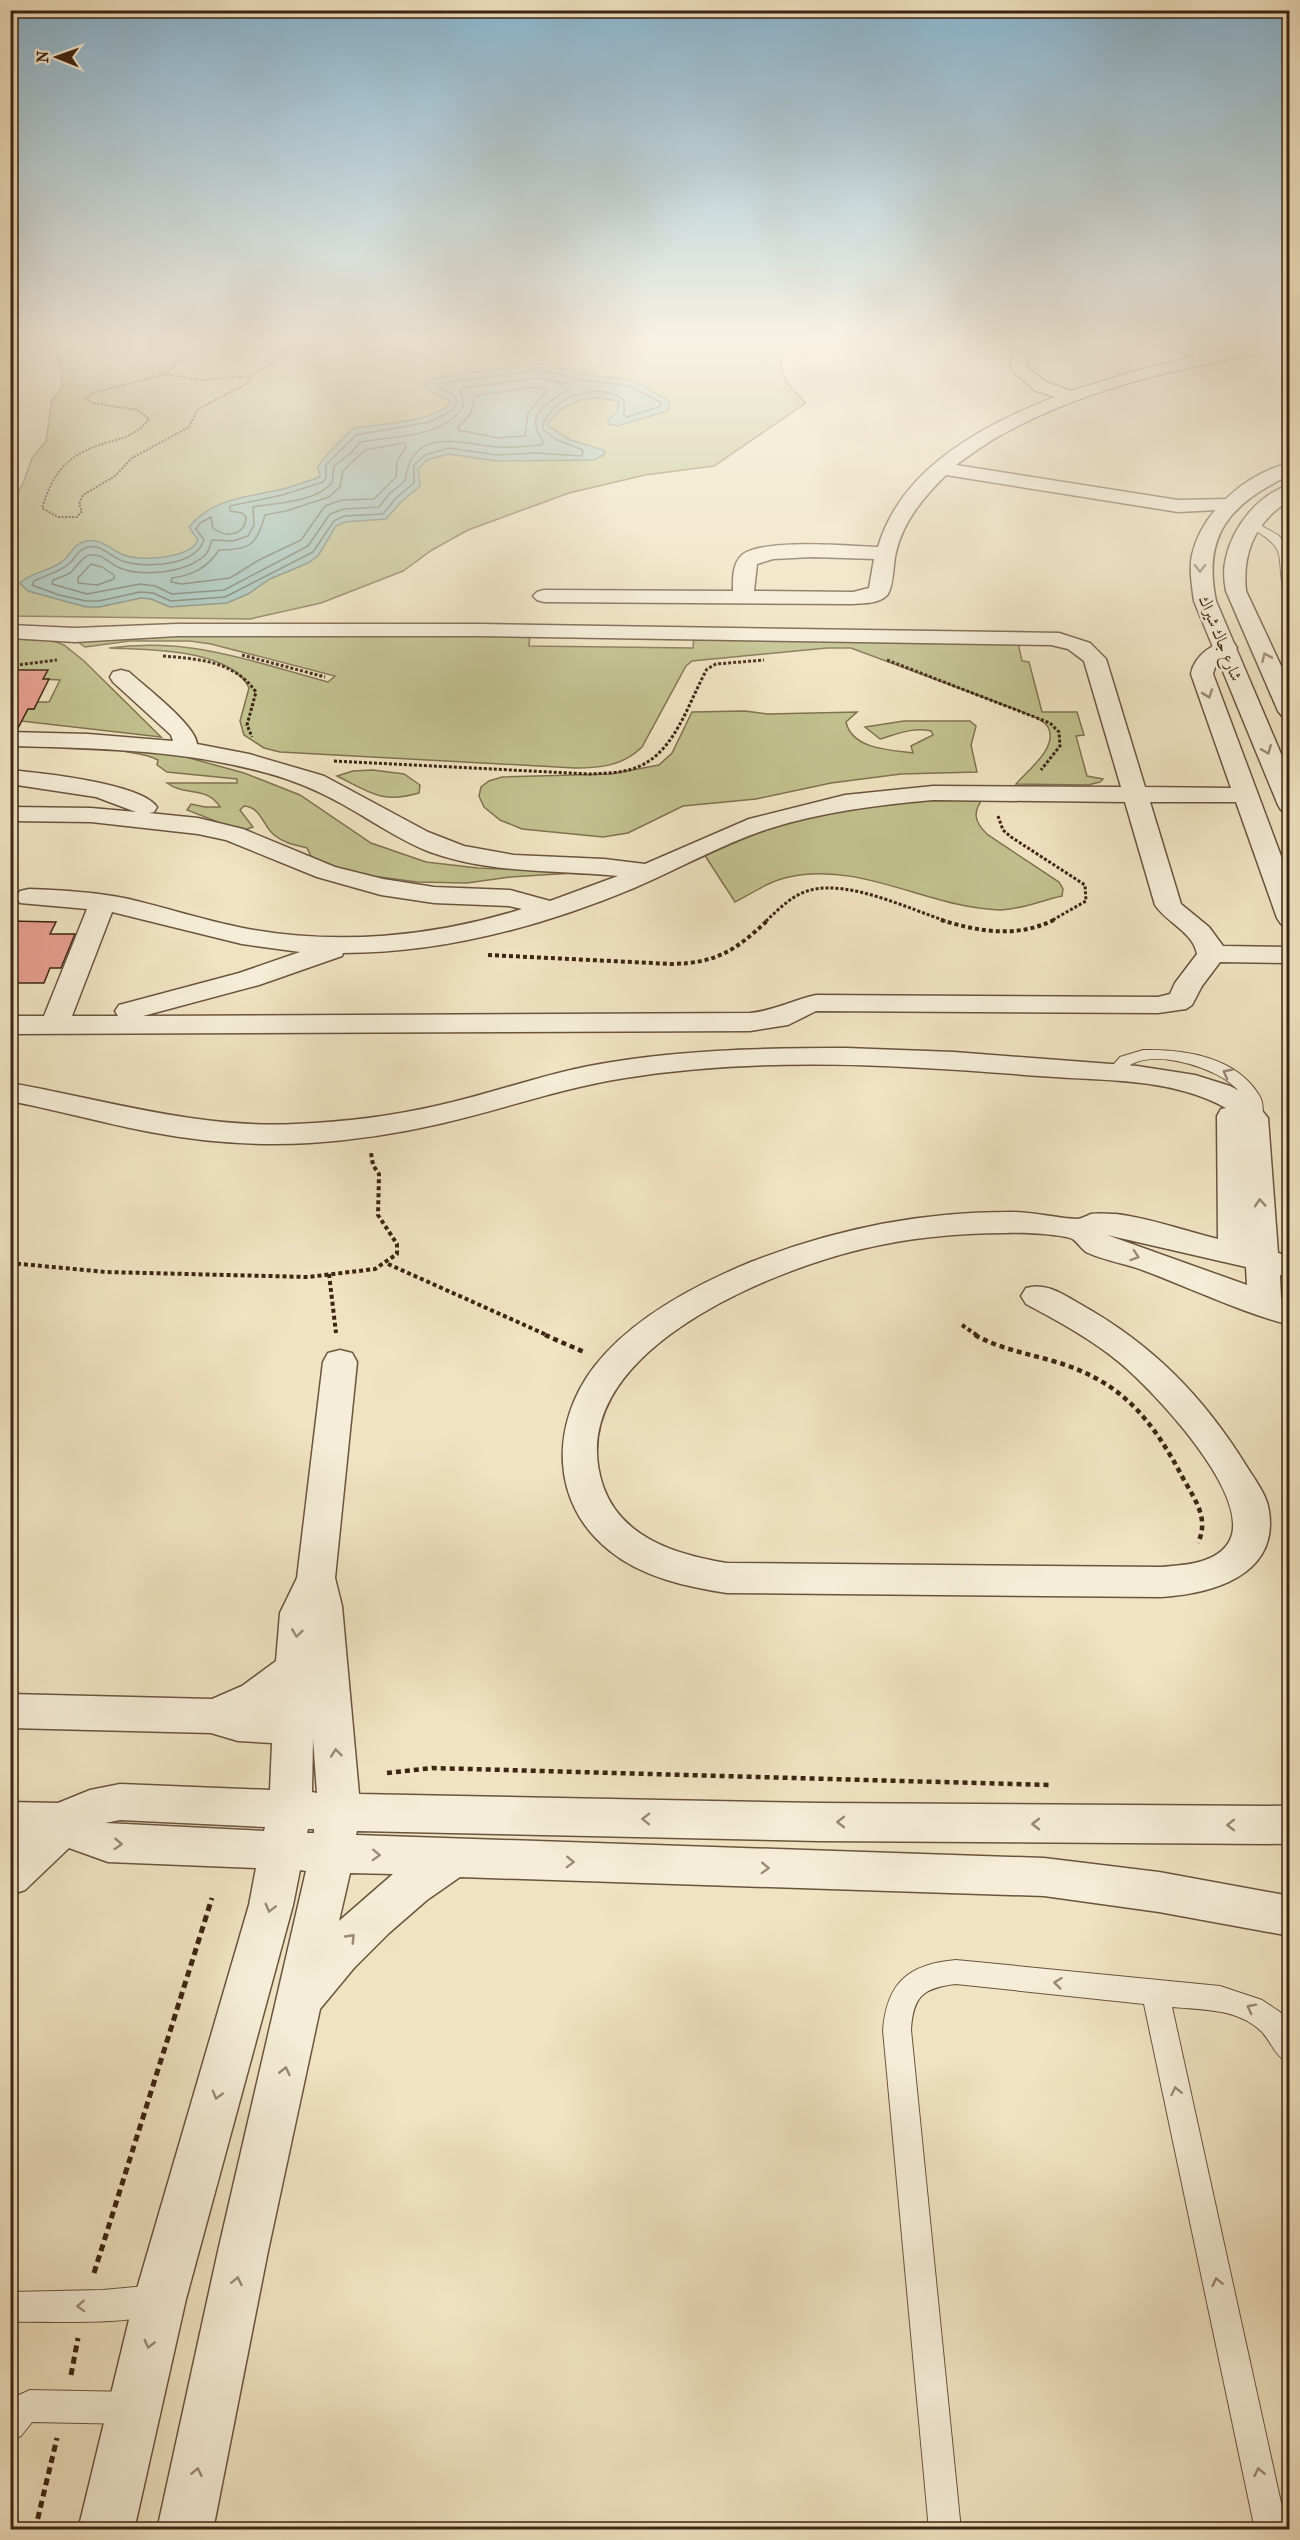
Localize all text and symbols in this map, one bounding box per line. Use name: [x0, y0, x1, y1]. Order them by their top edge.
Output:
north arrow: [27, 27, 87, 87]
text: N: [33, 50, 52, 63]
one-way arrow: [1194, 564, 1206, 573]
street label: شارع جاك شيراك: [1191, 593, 1246, 685]
one-way arrow: [1261, 653, 1273, 664]
one-way arrow: [1200, 688, 1213, 699]
one-way arrow: [1260, 744, 1272, 755]
one-way arrow: [1222, 1068, 1233, 1080]
one-way arrow: [1254, 1198, 1267, 1207]
one-way arrow: [1129, 1249, 1140, 1261]
one-way arrow: [292, 1628, 304, 1637]
one-way arrow: [330, 1749, 343, 1758]
one-way arrow: [642, 1812, 651, 1825]
one-way arrow: [837, 1816, 846, 1828]
one-way arrow: [1032, 1818, 1041, 1830]
one-way arrow: [1227, 1819, 1236, 1831]
one-way arrow: [113, 1837, 122, 1850]
one-way arrow: [371, 1849, 380, 1862]
one-way arrow: [566, 1856, 575, 1868]
one-way arrow: [761, 1862, 770, 1875]
one-way arrow: [265, 1902, 277, 1913]
one-way arrow: [344, 1935, 355, 1946]
one-way arrow: [1054, 1977, 1063, 1990]
one-way arrow: [1246, 2004, 1257, 2015]
one-way arrow: [277, 2066, 290, 2076]
one-way arrow: [1170, 2086, 1183, 2096]
one-way arrow: [212, 2090, 225, 2100]
one-way arrow: [230, 2277, 243, 2287]
one-way arrow: [1212, 2277, 1225, 2287]
one-way arrow: [76, 2300, 85, 2313]
one-way arrow: [143, 2339, 156, 2349]
one-way arrow: [190, 2468, 203, 2478]
one-way arrow: [1253, 2468, 1266, 2478]

